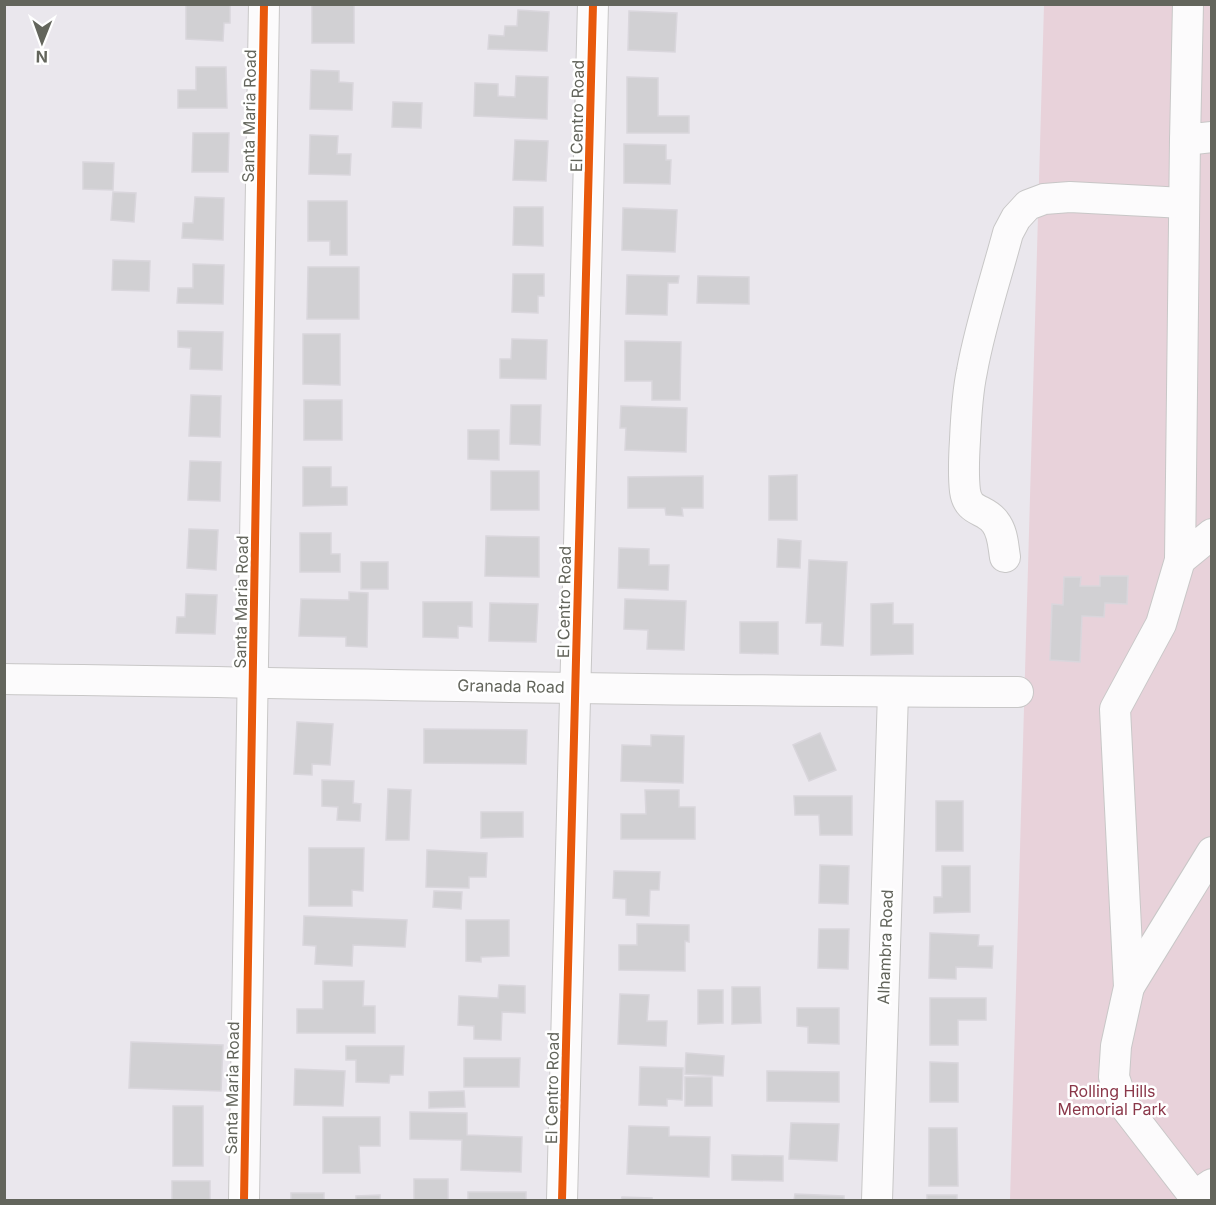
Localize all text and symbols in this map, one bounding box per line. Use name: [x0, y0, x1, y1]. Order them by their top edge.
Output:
north arrow: [12, 12, 72, 72]
text: N: [35, 47, 48, 67]
street label: Santa Maria Road: [238, 49, 260, 183]
street label: El Centro Road: [566, 60, 588, 172]
street label: Santa Maria Road: [230, 535, 252, 669]
street label: El Centro Road: [553, 546, 575, 658]
street label: Granada Road: [457, 675, 565, 697]
street label: Alhambra Road: [873, 889, 897, 1005]
street label: Santa Maria Road: [221, 1021, 243, 1155]
street label: El Centro Road: [541, 1032, 563, 1144]
park label: Rolling Hills Memorial Park: [1057, 1081, 1167, 1119]

